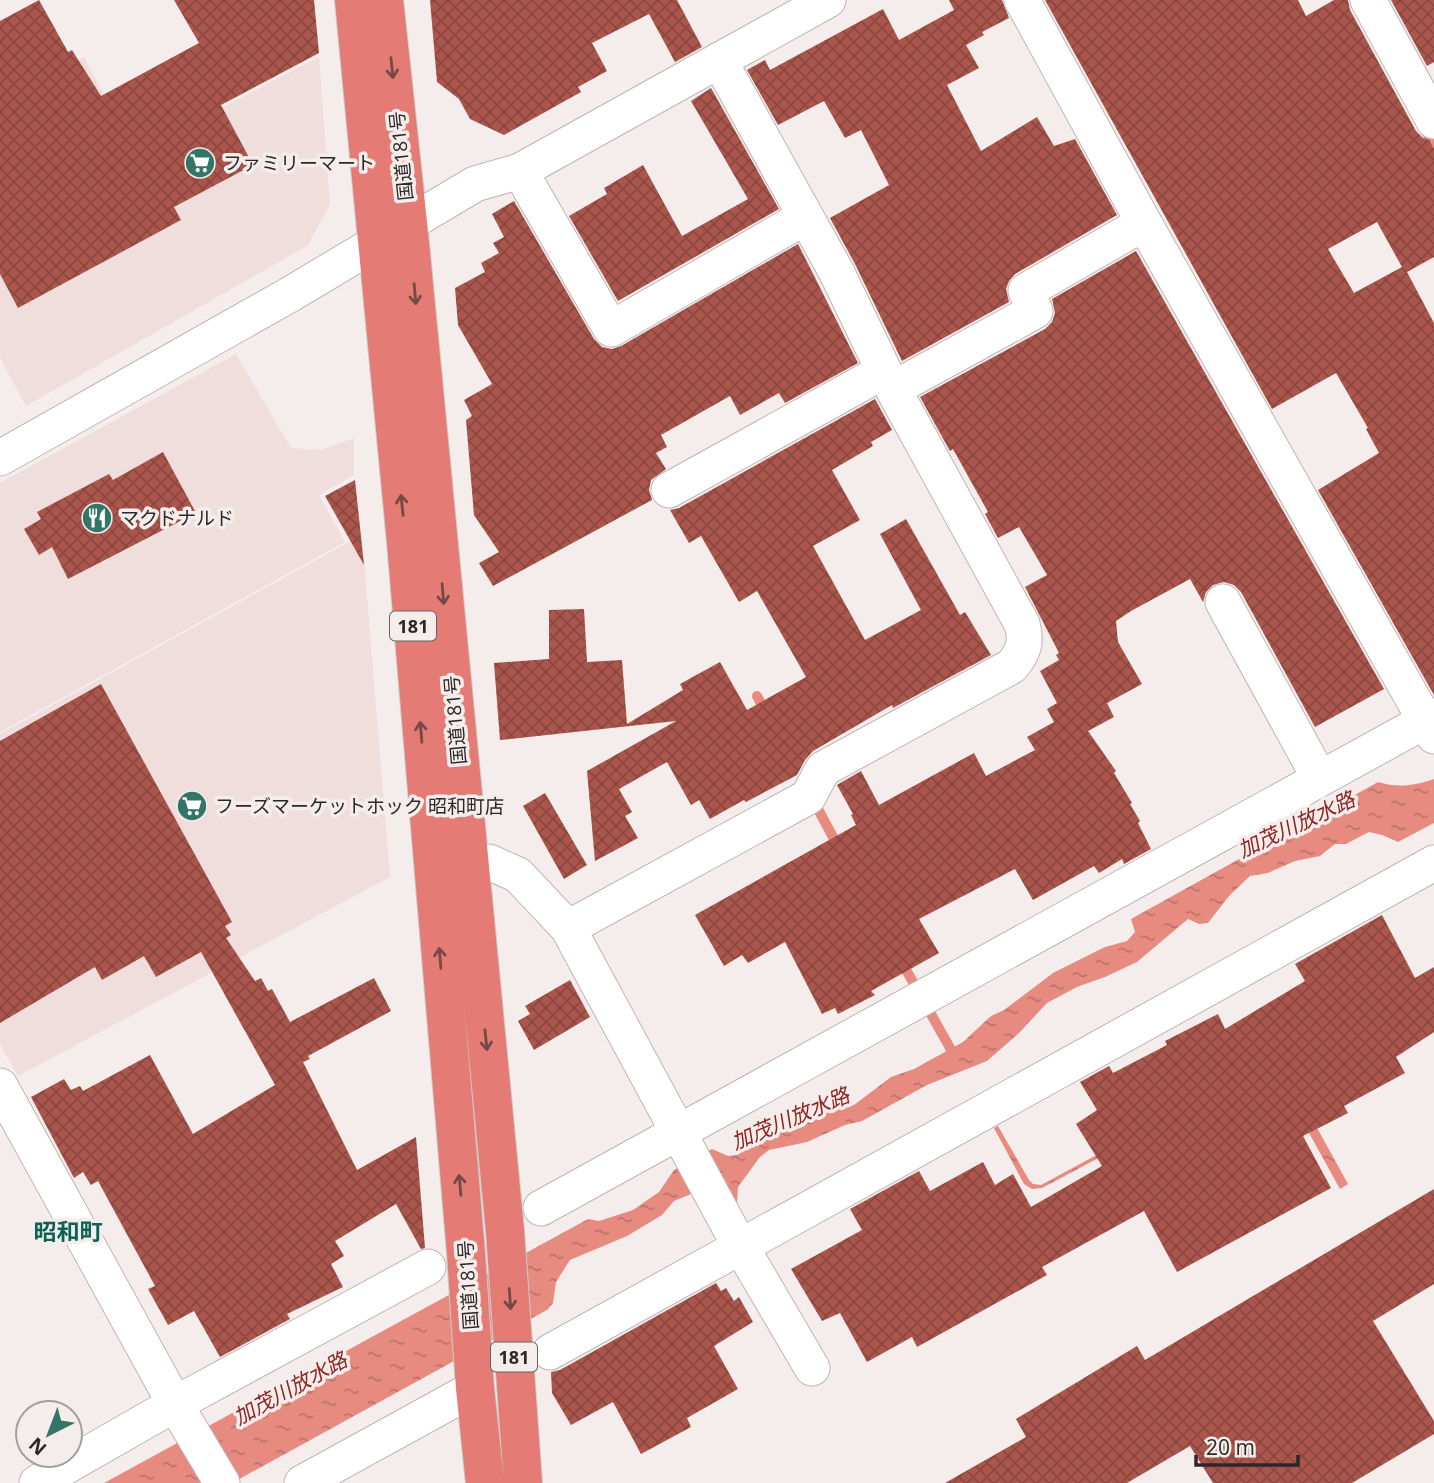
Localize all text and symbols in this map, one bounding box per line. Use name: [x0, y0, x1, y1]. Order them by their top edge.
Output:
one-way arrow: [385, 56, 398, 79]
street label: 国道181号: [383, 110, 419, 202]
supermarket icon: ファミリーマート: [183, 146, 217, 180]
place label: ファミリーマート: [223, 150, 375, 176]
one-way arrow: [409, 282, 422, 305]
one-way arrow: [395, 494, 408, 517]
restaurant icon: マクドナルド: [80, 501, 114, 535]
place label: マクドナルド: [120, 505, 234, 531]
one-way arrow: [437, 582, 450, 605]
road number: 181: [390, 612, 436, 640]
street label: 国道181号: [438, 674, 472, 766]
one-way arrow: [414, 721, 427, 743]
water label: 加茂川放水路: [1233, 784, 1361, 863]
supermarket icon: フーズマーケットホック 昭和町店: [175, 789, 209, 823]
place label: フーズマーケットホック 昭和町店: [215, 793, 504, 819]
one-way arrow: [433, 948, 446, 970]
one-way arrow: [480, 1028, 493, 1051]
water label: 加茂川放水路: [727, 1080, 855, 1156]
one-way arrow: [453, 1174, 466, 1197]
district label: 昭和町: [34, 1215, 103, 1247]
street label: 国道181号: [452, 1239, 484, 1331]
one-way arrow: [504, 1287, 517, 1310]
road number: 181: [491, 1342, 537, 1372]
water label: 加茂川放水路: [228, 1344, 354, 1431]
north arrow: [14, 1399, 84, 1469]
scale bar: [1196, 1424, 1298, 1468]
text: N: [23, 1432, 52, 1461]
text: 20 m: [1206, 1433, 1255, 1461]

